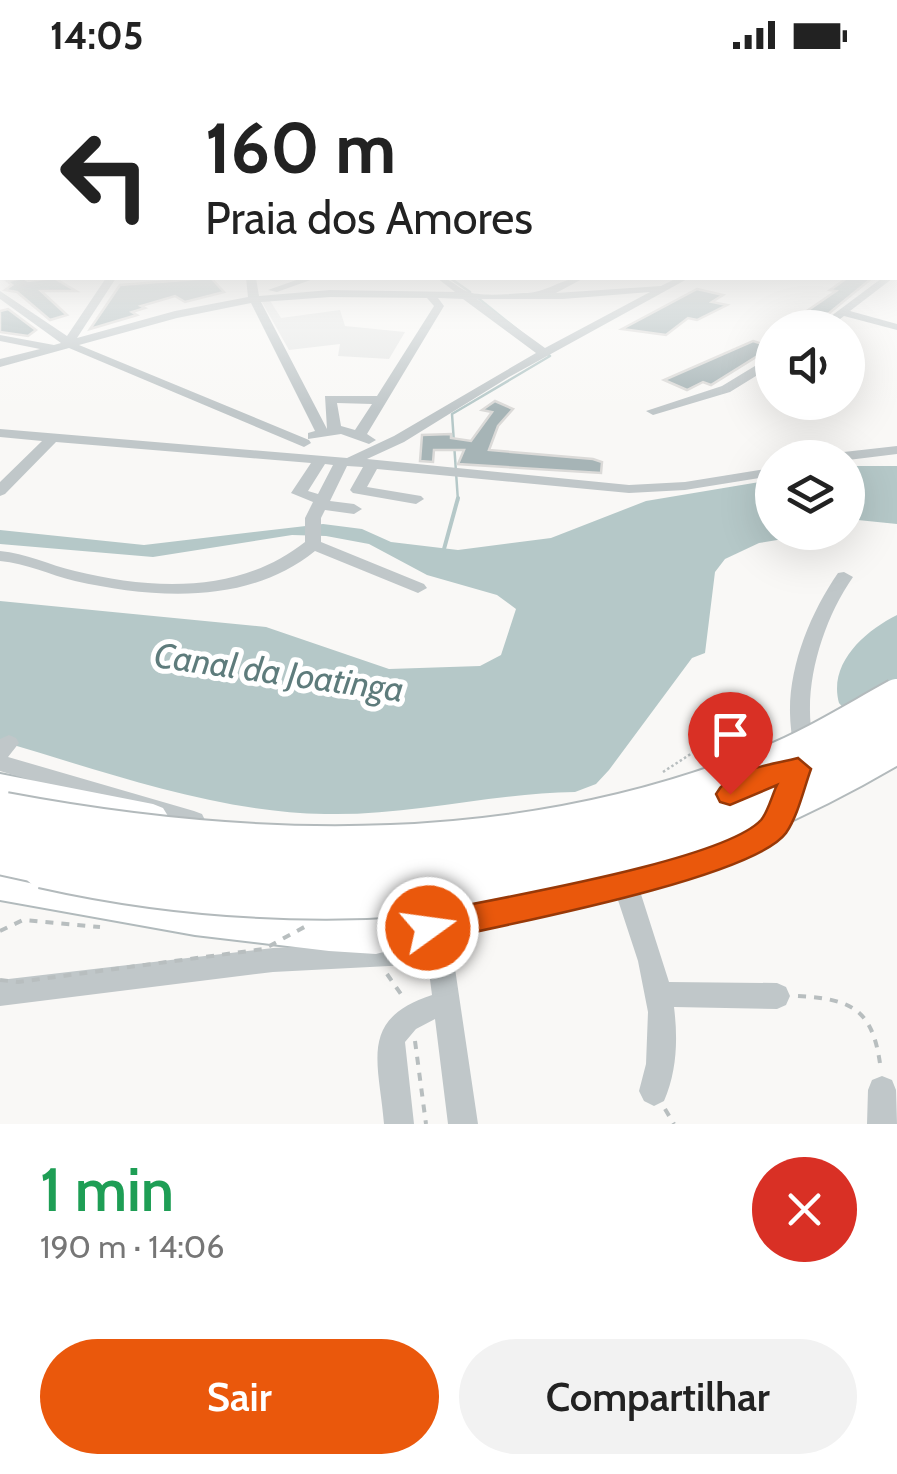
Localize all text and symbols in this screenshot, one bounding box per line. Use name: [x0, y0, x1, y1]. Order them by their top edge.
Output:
text: 14:05: [50, 12, 143, 59]
text: 160 m: [205, 105, 396, 191]
icon: left: [40, 110, 170, 240]
text: Praia dos Amores: [205, 191, 533, 245]
map controls: [755, 310, 865, 550]
button: sound: [755, 310, 865, 420]
button: layers: [755, 440, 865, 550]
water label: Canal da Joatinga: [151, 633, 407, 711]
pin: [688, 692, 773, 795]
icon: arrive: [703, 707, 758, 762]
position arrow: [376, 876, 480, 980]
text: 1 min: [40, 1153, 174, 1226]
button: close: [752, 1157, 857, 1262]
text: 190 m · 14:06: [40, 1227, 224, 1266]
button: Sair: [40, 1339, 439, 1454]
button: Compartilhar: [459, 1339, 857, 1454]

